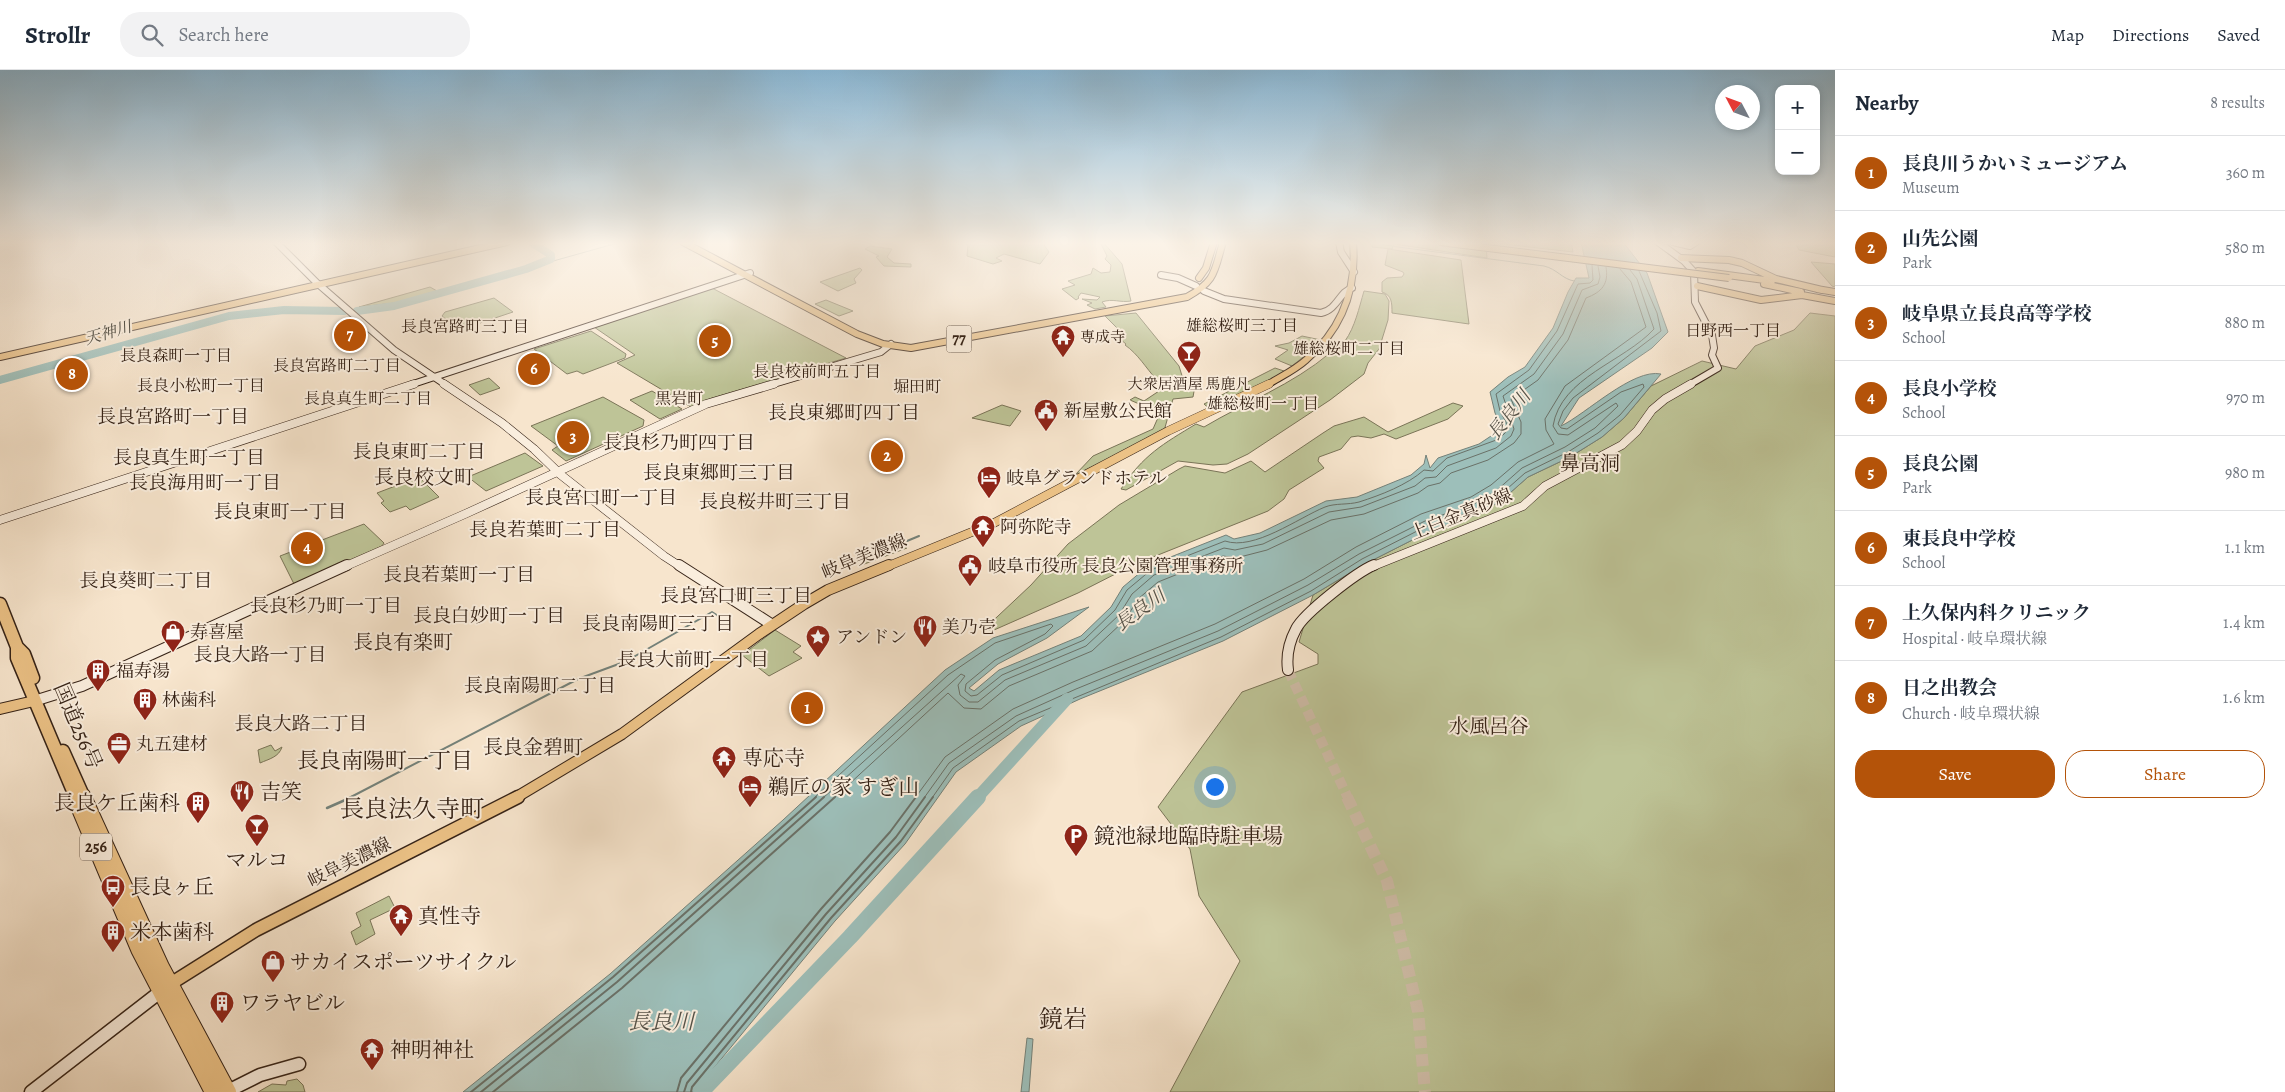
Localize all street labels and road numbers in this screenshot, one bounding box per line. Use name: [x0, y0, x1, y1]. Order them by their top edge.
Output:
road number: 77: [946, 325, 972, 352]
street label: 上白金真砂線: [1406, 483, 1516, 545]
street label: 岐阜美濃線: [818, 528, 910, 584]
street label: 国道256号: [47, 678, 109, 774]
street label: 岐阜美濃線: [303, 831, 395, 893]
road number: 256: [80, 834, 112, 860]

